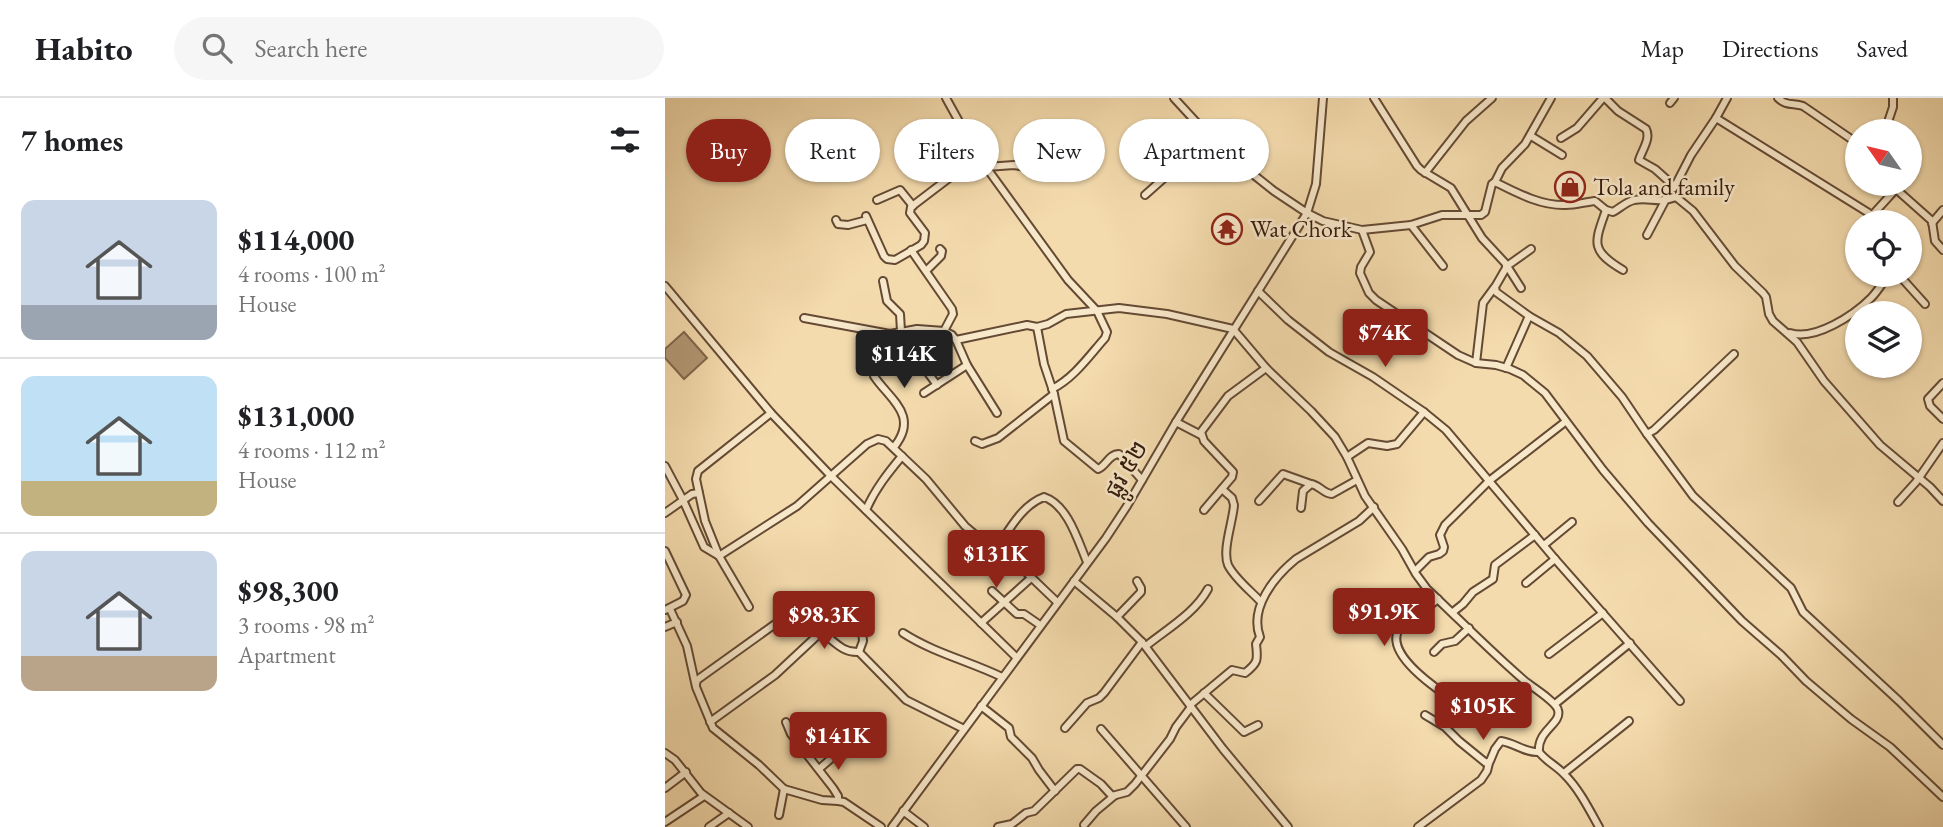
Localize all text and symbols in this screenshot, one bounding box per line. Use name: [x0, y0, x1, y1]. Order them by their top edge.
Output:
search box: [174, 17, 664, 80]
text: Habito: [35, 27, 132, 70]
icon: search: [198, 29, 236, 67]
text: Search here: [254, 31, 367, 65]
text: Map: [1641, 33, 1684, 64]
text: Directions: [1722, 33, 1819, 64]
text: Saved: [1857, 33, 1908, 64]
chip: Buy: [686, 119, 771, 182]
chip: Rent: [785, 119, 880, 182]
chip: Filters: [894, 119, 999, 182]
chip: New: [1013, 119, 1105, 182]
chip: Apartment: [1119, 119, 1269, 182]
north arrow: [1845, 119, 1921, 196]
map controls: [1845, 119, 1922, 378]
text: 7 homes: [21, 121, 123, 160]
icon: filters: [606, 121, 644, 159]
shop icon: Tola and family: [1553, 170, 1587, 204]
place label: Tola and family: [1593, 171, 1735, 202]
button: locate: [1845, 210, 1922, 287]
temple icon: Wat Chork: [1210, 212, 1244, 246]
place label: Wat Chork: [1250, 213, 1353, 244]
text: $114,000: [238, 220, 354, 259]
icon: home: [77, 228, 161, 312]
text: 4 rooms · 100 m²: [238, 259, 386, 289]
text: House: [238, 289, 297, 319]
button: layers: [1845, 301, 1922, 378]
pin: $74K: [1344, 310, 1426, 369]
text: $74K: [1359, 317, 1411, 347]
pin: $114K: [855, 330, 953, 390]
text: $114K: [872, 338, 936, 368]
text: $131,000: [238, 396, 354, 435]
icon: home: [77, 404, 161, 488]
text: 4 rooms · 112 m²: [238, 435, 386, 465]
street label: ផ្លូវ ៥២: [1097, 435, 1160, 507]
text: House: [238, 465, 297, 495]
pin: $131K: [947, 531, 1045, 590]
text: $131K: [964, 538, 1028, 568]
text: $98,300: [238, 571, 339, 610]
icon: home: [77, 579, 161, 663]
pin: $91.9K: [1327, 588, 1441, 648]
pin: $98.3K: [767, 592, 881, 651]
text: $91.9K: [1349, 596, 1419, 626]
text: $98.3K: [789, 599, 859, 629]
text: 3 rooms · 98 m²: [238, 610, 375, 640]
text: Apartment: [238, 640, 336, 670]
pin: $105K: [1434, 682, 1532, 742]
text: $105K: [1451, 690, 1515, 720]
pin: $141K: [789, 712, 887, 772]
text: $141K: [806, 720, 870, 750]

